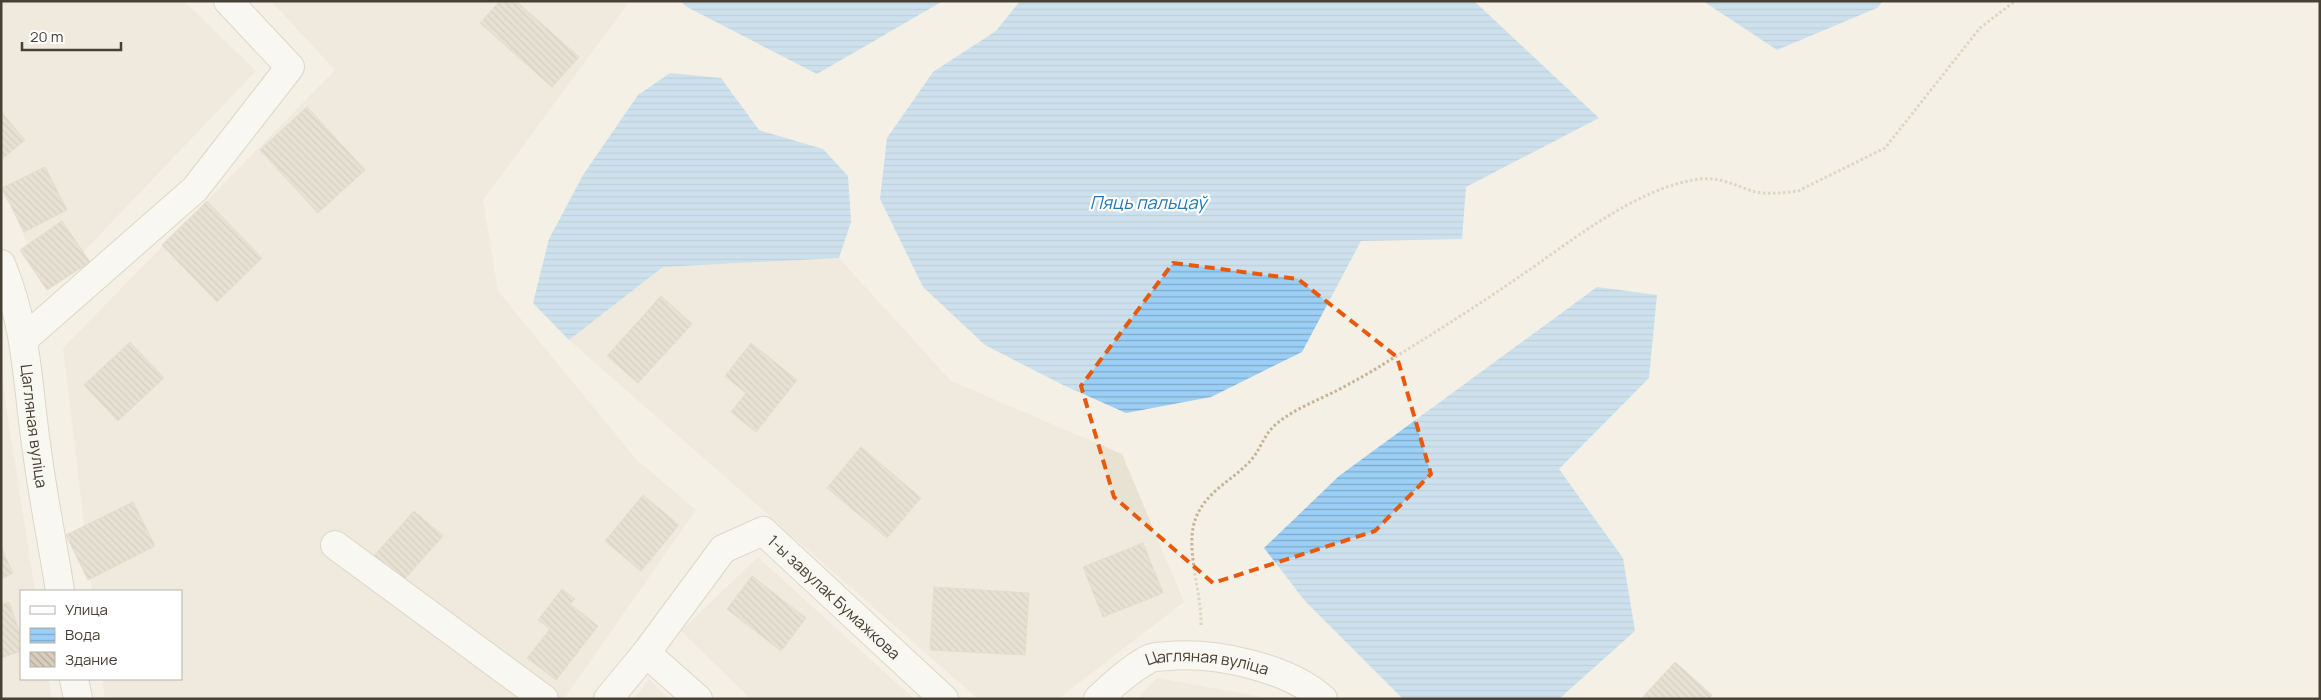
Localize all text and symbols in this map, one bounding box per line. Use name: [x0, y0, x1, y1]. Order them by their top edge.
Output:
scale bar: [22, 20, 121, 52]
text: 20 m: [30, 26, 63, 47]
water label: Пяць пальцаў: [1090, 190, 1209, 214]
street label: Цагляная вуліца: [16, 363, 53, 489]
street label: 1-ы завулак Бумажкова: [763, 530, 905, 664]
legend: [20, 590, 182, 680]
text: Улица: [65, 599, 108, 620]
text: Вода: [65, 624, 100, 645]
street label: Цагляная вуліца: [1142, 644, 1272, 680]
text: Здание: [65, 649, 118, 670]

